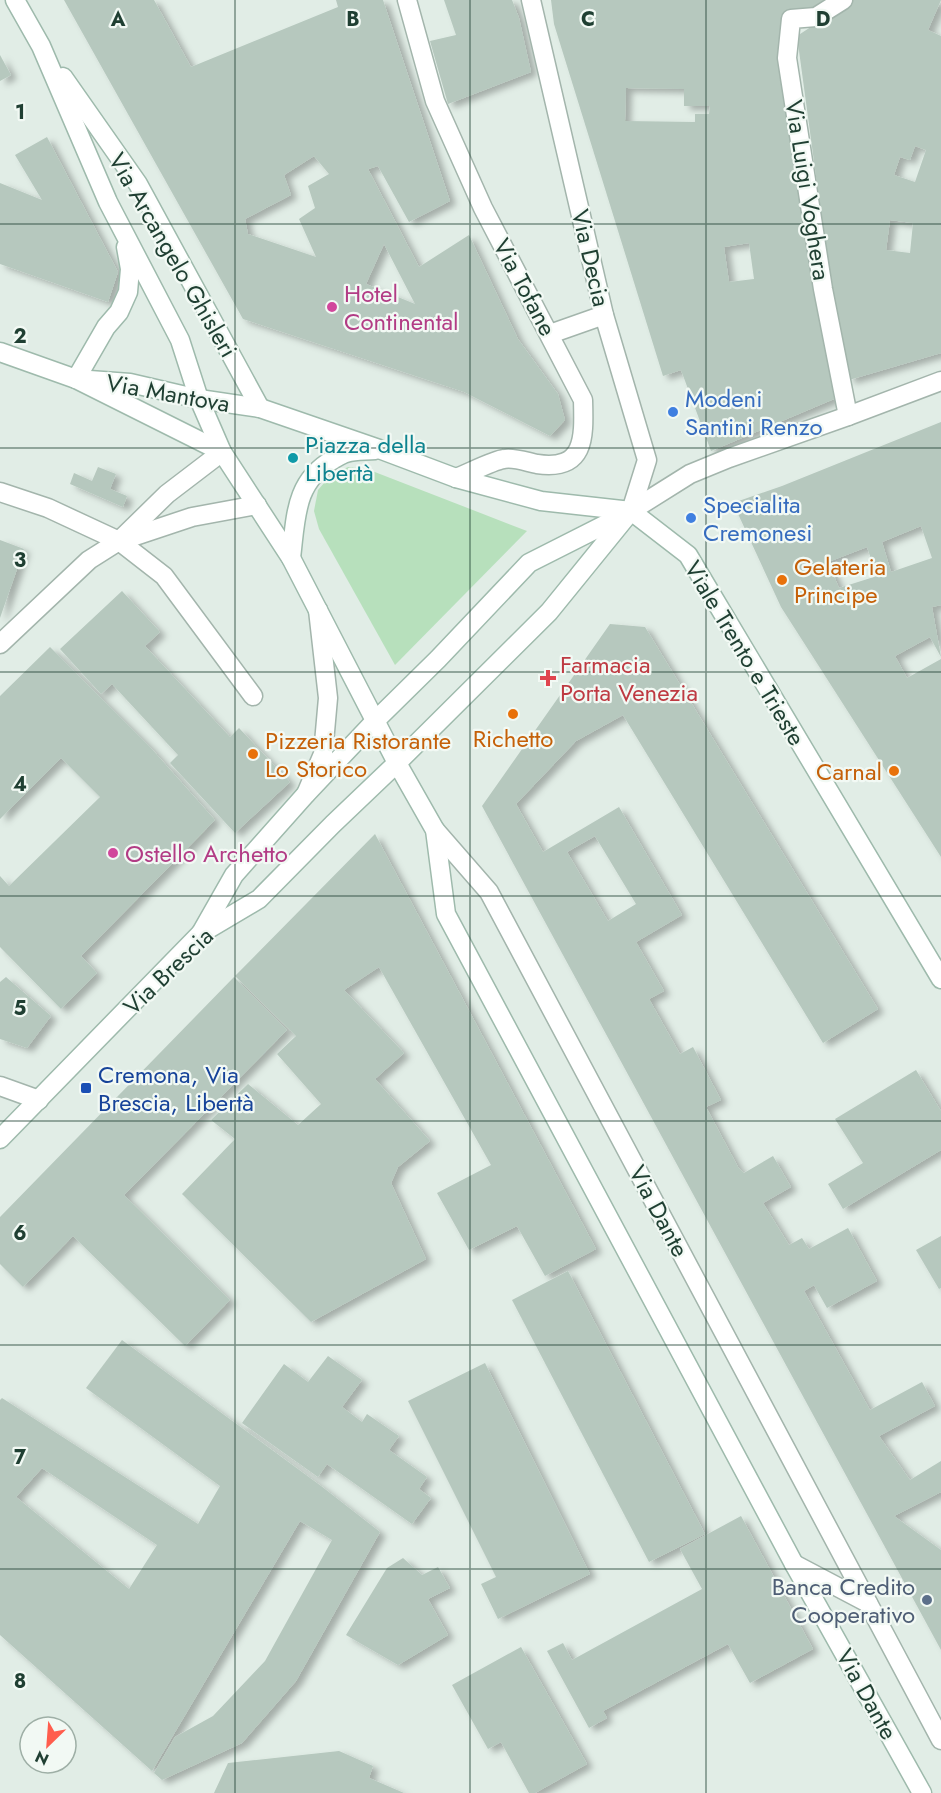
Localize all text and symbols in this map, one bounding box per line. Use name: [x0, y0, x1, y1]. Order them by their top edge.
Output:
text: A: [110, 5, 126, 34]
text: B: [346, 5, 360, 34]
text: C: [581, 5, 595, 34]
text: D: [816, 5, 830, 34]
street label: Via Luigi Voghera: [776, 97, 840, 283]
text: 1: [15, 98, 25, 127]
street label: Via Arcangelo Ghisleri: [100, 146, 246, 364]
street label: Via Decia: [563, 206, 619, 310]
street label: Via Tofane: [485, 232, 565, 342]
place label: Hotel Continental: [344, 276, 459, 339]
marker: Hotel Continental: [325, 300, 339, 314]
text: 2: [13, 322, 27, 351]
street label: Via Mantova: [103, 365, 233, 421]
place label: Modeni Santini Renzo: [685, 381, 823, 444]
marker: Modeni Santini Renzo: [666, 405, 680, 419]
place label: Piazza della Libertà: [305, 427, 426, 490]
marker: Piazza della Libertà: [286, 451, 300, 465]
place label: Specialita Cremonesi: [703, 487, 812, 550]
marker: Specialita Cremonesi: [684, 511, 698, 525]
text: 3: [14, 546, 26, 575]
place label: Gelateria Principe: [794, 549, 886, 612]
street label: Viale Trento e Trieste: [676, 554, 814, 752]
marker: Gelateria Principe: [775, 573, 789, 587]
place label: Farmacia Porta Venezia: [560, 647, 698, 710]
marker: Farmacia Porta Venezia: [541, 671, 555, 685]
marker: Richetto: [506, 707, 520, 721]
place label: Richetto: [473, 721, 553, 756]
place label: Pizzeria Ristorante Lo Storico: [265, 723, 451, 786]
marker: Pizzeria Ristorante Lo Storico: [246, 747, 260, 761]
place label: Carnal: [816, 754, 882, 789]
marker: Carnal: [887, 764, 901, 778]
text: 4: [13, 770, 27, 799]
place label: Ostello Archetto: [125, 836, 288, 871]
marker: Ostello Archetto: [106, 846, 120, 860]
street label: Via Brescia: [115, 919, 221, 1023]
text: 5: [14, 994, 27, 1023]
place label: Cremona, Via Brescia, Libertà: [98, 1057, 254, 1120]
marker: Cremona, Via Brescia, Libertà: [79, 1081, 93, 1095]
street label: Via Dante: [620, 1159, 698, 1263]
text: 6: [13, 1219, 27, 1248]
text: 7: [14, 1443, 27, 1472]
place label: Banca Credito Cooperativo: [772, 1569, 915, 1632]
marker: Banca Credito Cooperativo: [920, 1593, 934, 1607]
street label: Via Dante: [828, 1642, 906, 1746]
text: 8: [14, 1667, 26, 1696]
north arrow: [18, 1715, 78, 1775]
text: N: [31, 1745, 52, 1771]

